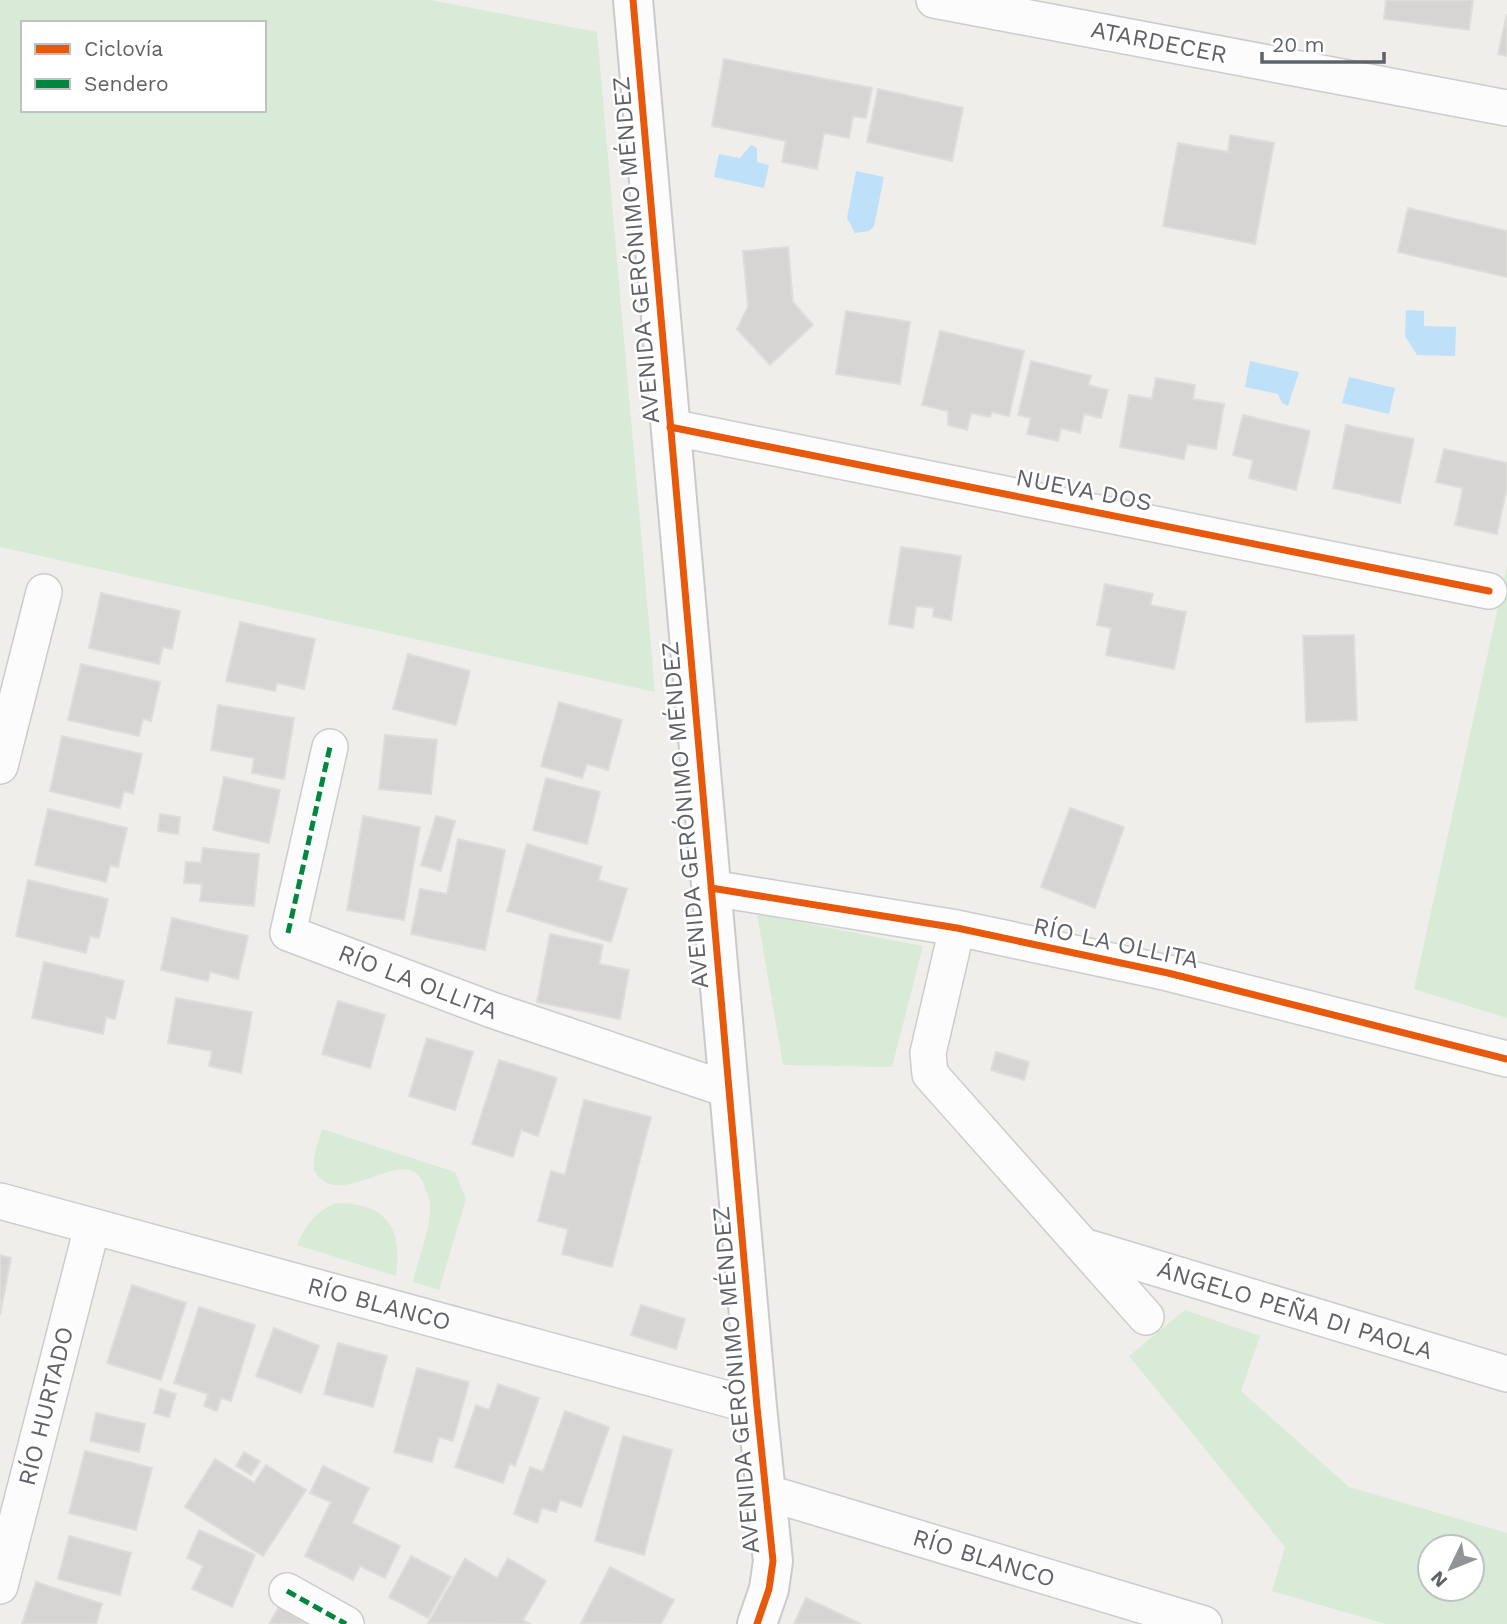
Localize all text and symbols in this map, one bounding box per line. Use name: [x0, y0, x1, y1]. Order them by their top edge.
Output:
street label: ATARDECER: [1089, 15, 1229, 69]
legend: [21, 21, 266, 112]
scale bar: [1262, 21, 1384, 65]
text: 20 m: [1272, 32, 1324, 57]
text: Ciclovía: [84, 36, 163, 61]
text: Sendero: [84, 71, 169, 96]
street label: AVENIDA GERÓNIMO MÉNDEZ: [607, 75, 665, 425]
street label: NUEVA DOS: [1014, 463, 1154, 517]
street label: AVENIDA GERÓNIMO MÉNDEZ: [656, 640, 714, 990]
street label: RÍO LA OLLITA: [1031, 912, 1201, 974]
street label: RÍO LA OLLITA: [334, 939, 502, 1025]
street label: AVENIDA GERÓNIMO MÉNDEZ: [707, 1205, 765, 1555]
street label: ÁNGELO PEÑA DI PAOLA: [1154, 1255, 1436, 1365]
street label: RÍO BLANCO: [304, 1271, 454, 1337]
street label: RÍO HURTADO: [13, 1324, 79, 1488]
street label: RÍO BLANCO: [910, 1523, 1058, 1593]
north arrow: [1416, 1533, 1486, 1603]
text: N: [1426, 1566, 1452, 1592]

